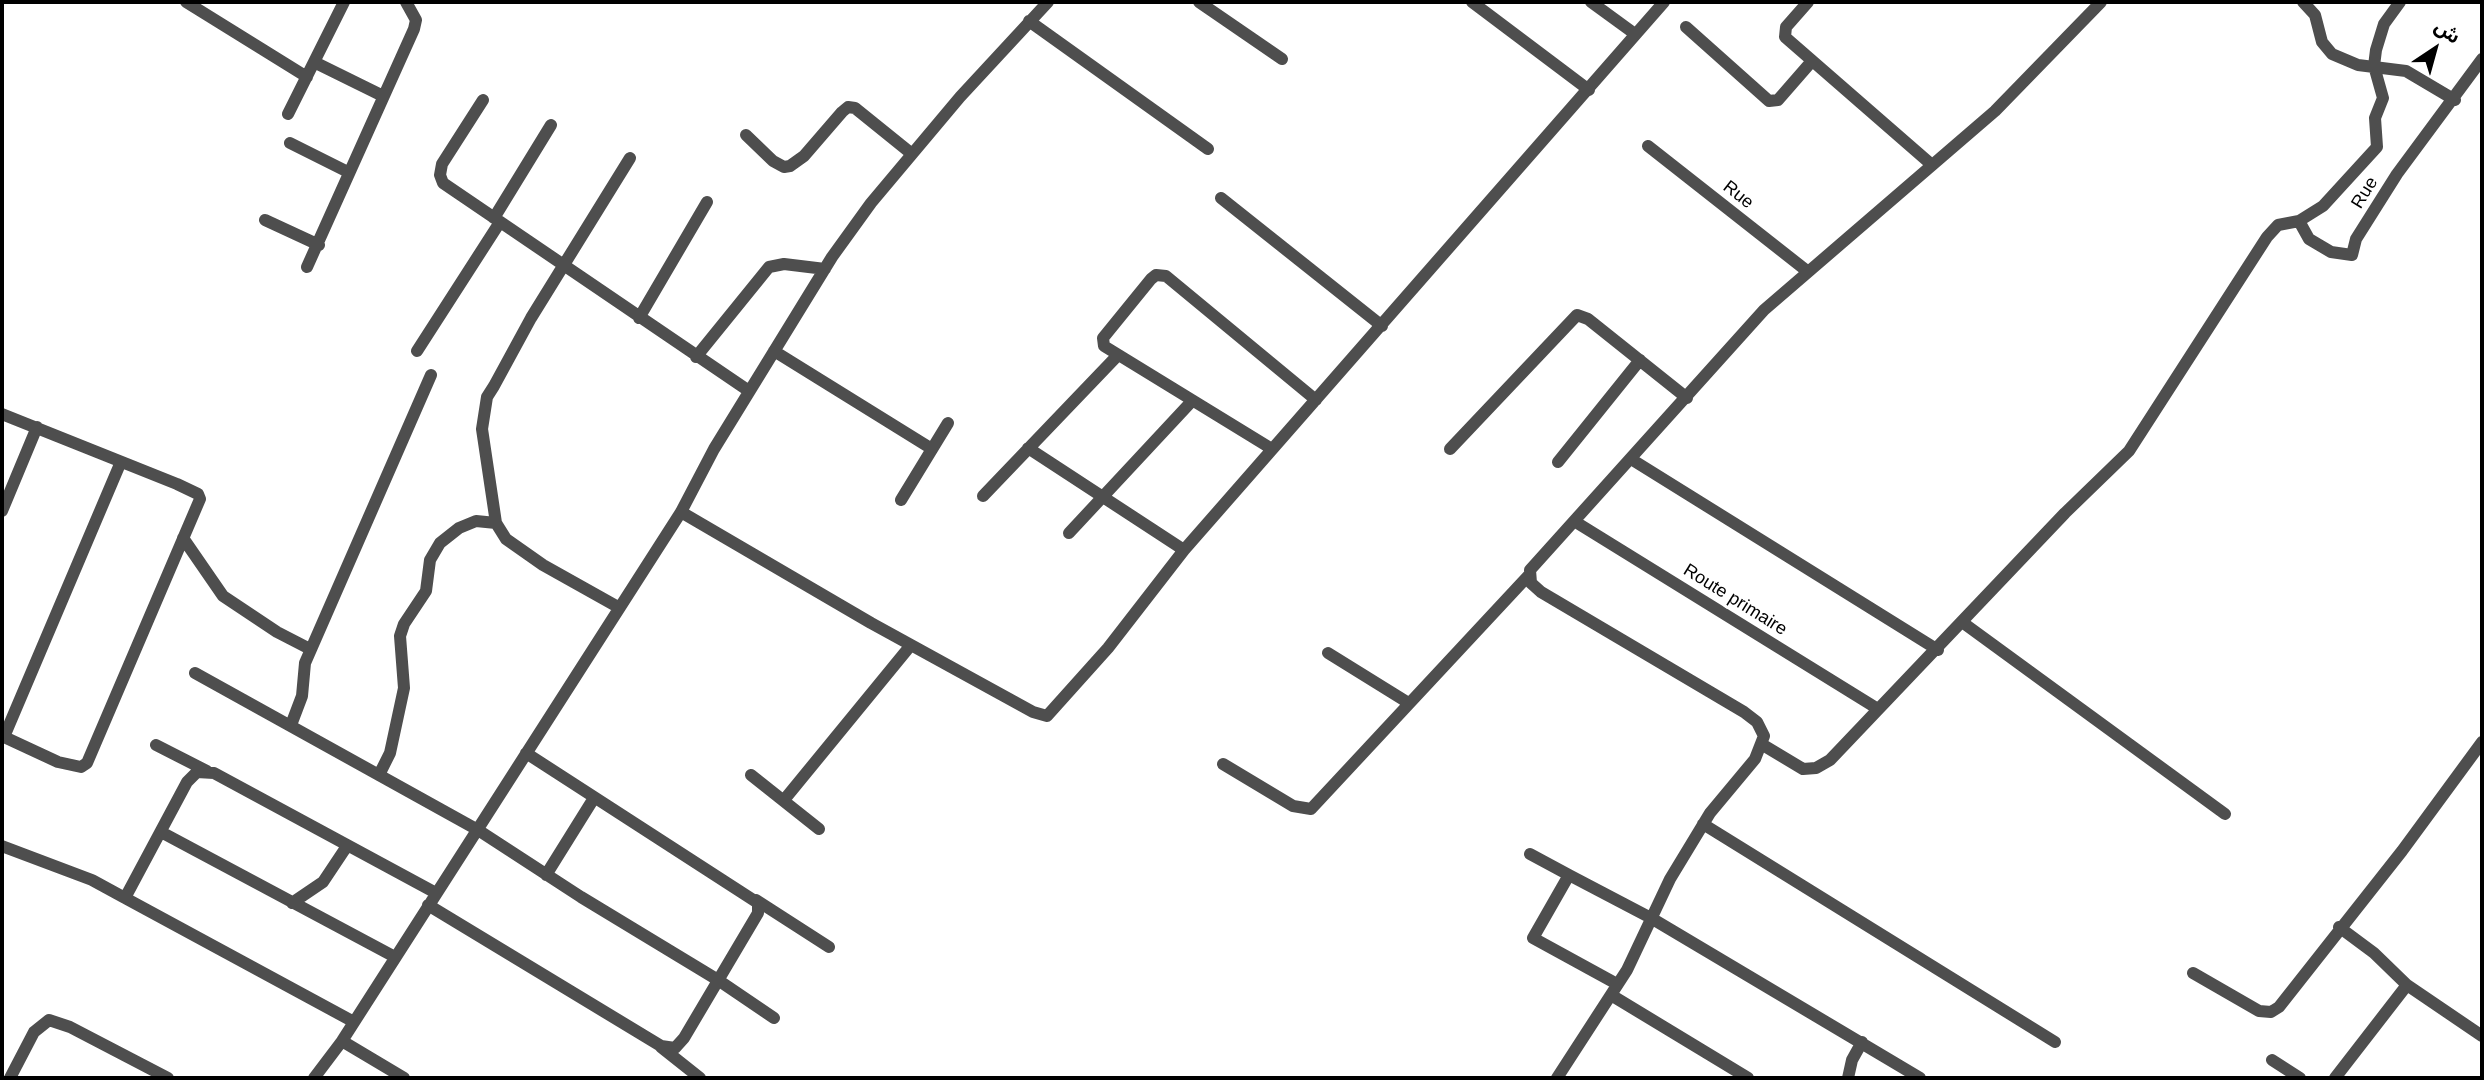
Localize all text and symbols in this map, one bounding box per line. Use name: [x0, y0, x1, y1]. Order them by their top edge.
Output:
north arrow: [2400, 14, 2470, 84]
text: ش: [2431, 15, 2464, 48]
street label: Rue: [2347, 173, 2383, 213]
street label: Rue: [1718, 176, 1758, 214]
street label: Route primaire: [1679, 560, 1791, 640]

